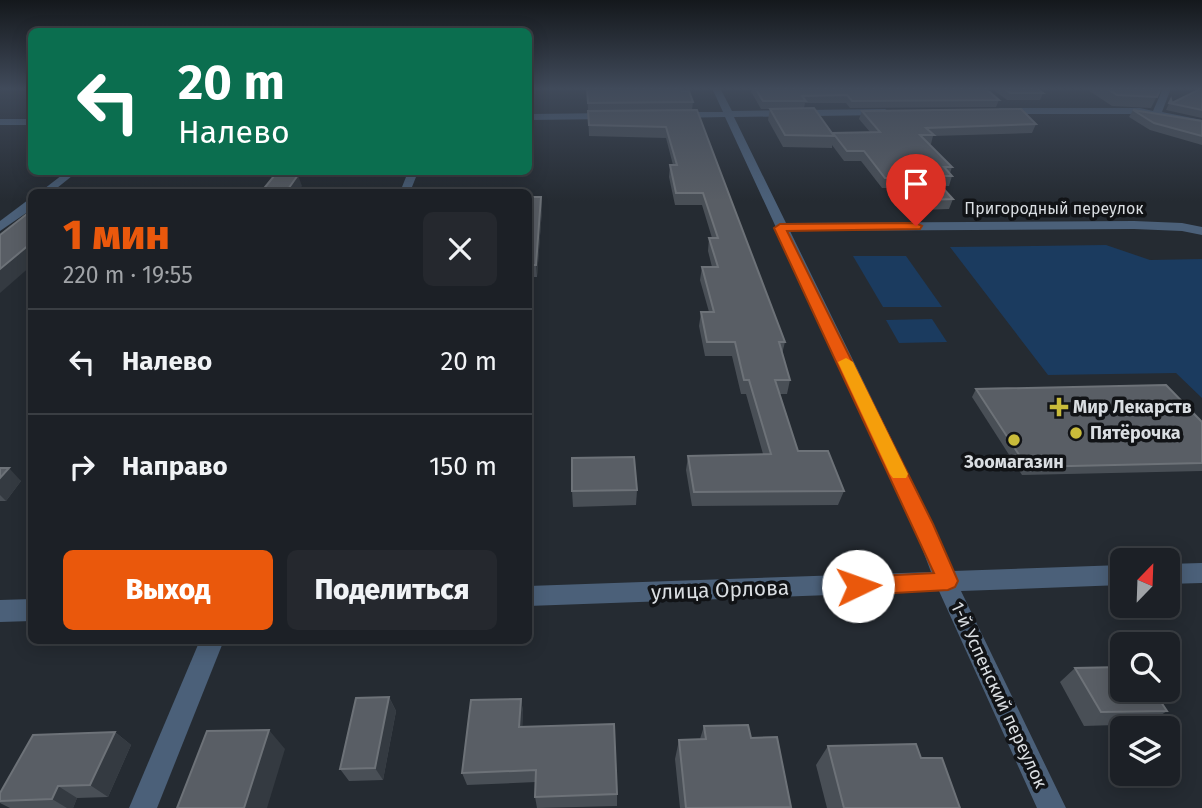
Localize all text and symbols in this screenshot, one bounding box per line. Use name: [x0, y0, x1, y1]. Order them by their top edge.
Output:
text: 20 m: [178, 53, 285, 112]
icon: left: [63, 56, 154, 147]
text: Налево: [178, 113, 290, 151]
pin: [886, 154, 946, 226]
icon: arrive: [897, 165, 935, 203]
street label: Пригородный переулок: [964, 199, 1144, 218]
text: 1 мин: [63, 210, 170, 260]
button: close: [423, 212, 497, 286]
text: 220 m · 19:55: [63, 261, 193, 289]
icon: left: [63, 343, 101, 381]
text: Налево: [122, 346, 212, 377]
text: 20 m: [440, 346, 497, 377]
place label: Мир Лекарств: [1073, 396, 1192, 418]
marker: Мир Лекарств: [1051, 399, 1067, 415]
place label: Пятёрочка: [1090, 422, 1181, 444]
marker: Пятёрочка: [1068, 425, 1084, 441]
marker: Зоомагазин: [1006, 432, 1022, 448]
icon: right: [63, 448, 101, 486]
text: Направо: [122, 451, 228, 482]
text: 150 m: [429, 451, 497, 482]
place label: Зоомагазин: [963, 451, 1064, 473]
north arrow: [1110, 548, 1180, 618]
map controls: [1110, 548, 1180, 786]
position arrow: [821, 549, 895, 623]
button: Выход: [63, 550, 273, 630]
button: Поделиться: [287, 550, 497, 630]
street label: улица Орлова: [650, 575, 790, 605]
street label: 1-й Успенский переулок: [946, 598, 1052, 792]
button: search: [1110, 632, 1180, 702]
button: layers: [1110, 716, 1180, 786]

